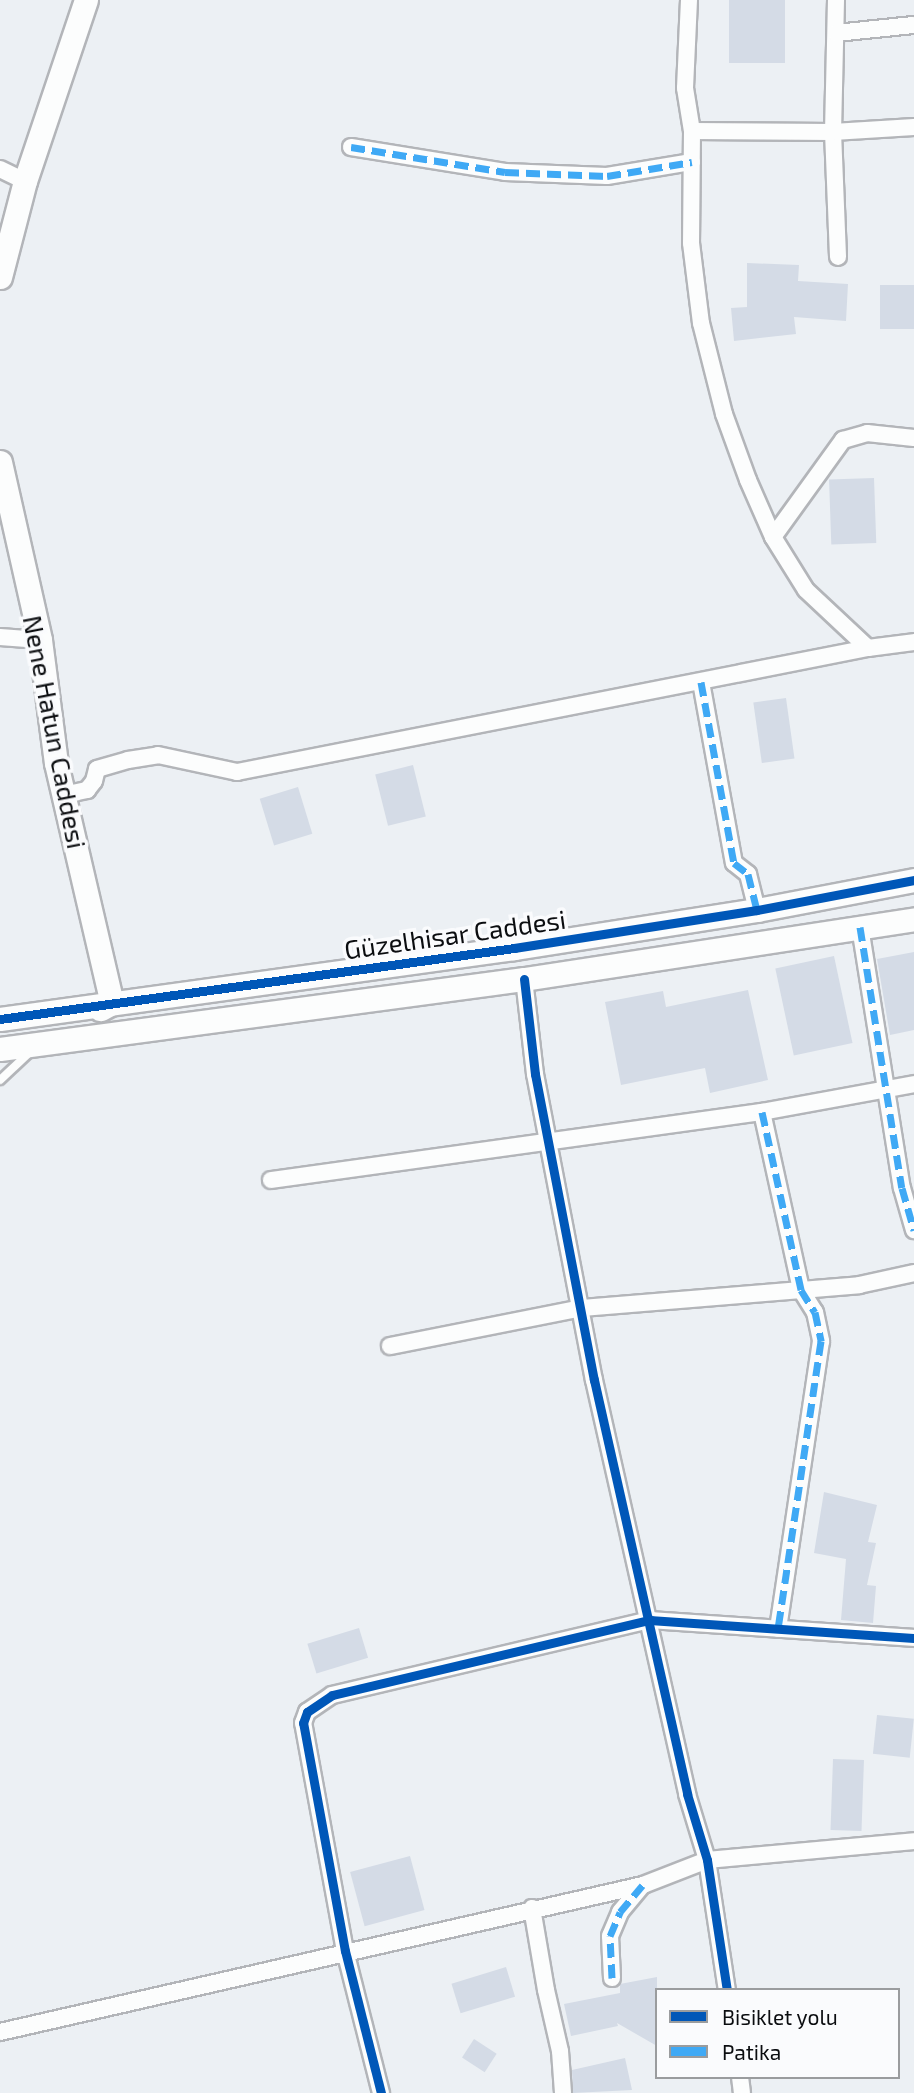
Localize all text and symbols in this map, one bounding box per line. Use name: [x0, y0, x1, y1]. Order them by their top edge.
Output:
street label: Nene Hatun Caddesi: [17, 613, 93, 851]
street label: Güzelhisar Caddesi: [342, 903, 568, 965]
legend: [655, 1988, 900, 2079]
text: Bisiklet yolu: [722, 2004, 838, 2029]
text: Patika: [722, 2039, 781, 2064]

